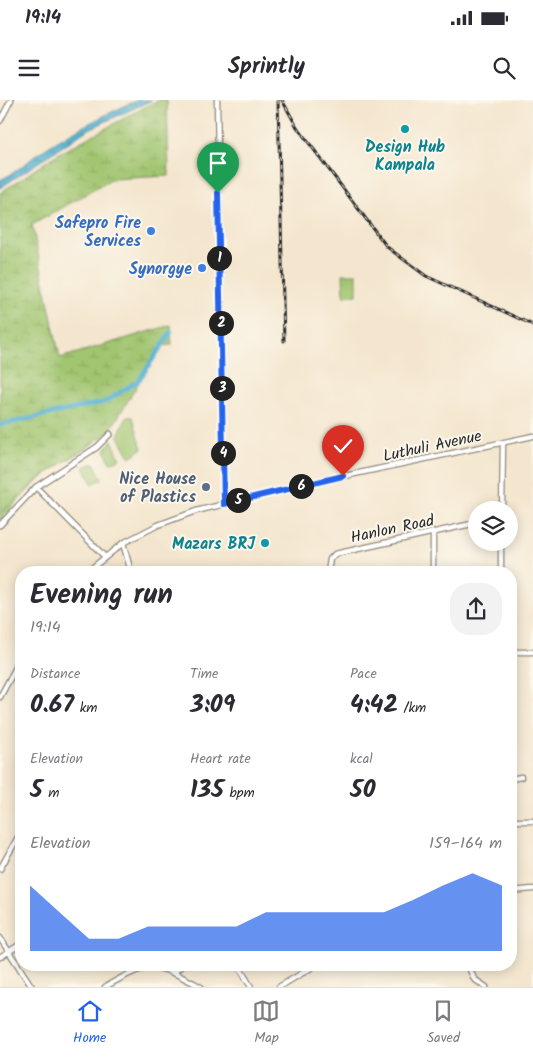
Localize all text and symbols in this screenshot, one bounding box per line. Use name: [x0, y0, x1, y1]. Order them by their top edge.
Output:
text: 19:14: [25, 3, 61, 33]
text: Sprintly: [228, 50, 305, 85]
icon: menu: [15, 54, 43, 82]
icon: search: [490, 54, 518, 82]
marker: Design Hub Kampala: [399, 123, 411, 135]
place label: Design Hub Kampala: [365, 135, 445, 178]
pin: [197, 142, 239, 193]
icon: arrive: [204, 149, 232, 177]
place label: Safepro Fire Services: [55, 211, 142, 254]
marker: Safepro Fire Services: [145, 225, 157, 237]
pin: 1: [206, 246, 232, 270]
text: 1: [217, 247, 222, 269]
place label: Synorgye: [129, 257, 192, 282]
marker: Synorgye: [196, 262, 208, 274]
pin: 2: [208, 310, 234, 336]
text: 2: [217, 312, 226, 334]
pin: 3: [210, 376, 234, 400]
text: 3: [219, 377, 226, 399]
street label: Luthuli Avenue: [381, 424, 484, 469]
pin: [322, 425, 364, 476]
icon: check: [329, 432, 357, 460]
pin: 4: [210, 440, 236, 466]
text: 4: [220, 442, 227, 464]
place label: Nice House of Plastics: [119, 467, 197, 510]
pin: 6: [288, 474, 314, 498]
text: 6: [298, 475, 305, 497]
marker: Nice House of Plastics: [200, 481, 212, 493]
pin: 5: [226, 488, 250, 512]
text: 5: [235, 489, 242, 511]
map controls: [468, 501, 518, 551]
button: layers: [468, 501, 518, 551]
street label: Hanlon Road: [348, 508, 437, 551]
place label: Mazars BRJ: [172, 532, 256, 557]
marker: Mazars BRJ: [259, 537, 271, 549]
text: Evening run: [30, 573, 173, 618]
button: share: [450, 583, 502, 635]
text: 19:14: [30, 615, 61, 640]
text: Distance: [30, 663, 80, 685]
text: Time: [190, 663, 218, 685]
text: Pace: [350, 663, 377, 685]
text: 0.67: [30, 685, 74, 725]
text: 3:09: [190, 685, 235, 725]
text: 4:42: [350, 685, 398, 725]
text: km: [74, 697, 97, 719]
text: /km: [398, 697, 426, 719]
text: Elevation: [30, 748, 83, 770]
text: Heart rate: [190, 748, 251, 770]
text: kcal: [350, 748, 373, 770]
text: 5: [30, 770, 43, 810]
text: 135: [190, 770, 224, 810]
text: 50: [350, 770, 375, 810]
text: m: [43, 782, 59, 804]
text: bpm: [224, 782, 255, 804]
text: Elevation: [30, 831, 91, 856]
text: 159–164 m: [429, 831, 502, 856]
tab: Home: [73, 997, 106, 1049]
tab: Map: [252, 997, 280, 1049]
tab: Saved: [427, 997, 460, 1049]

